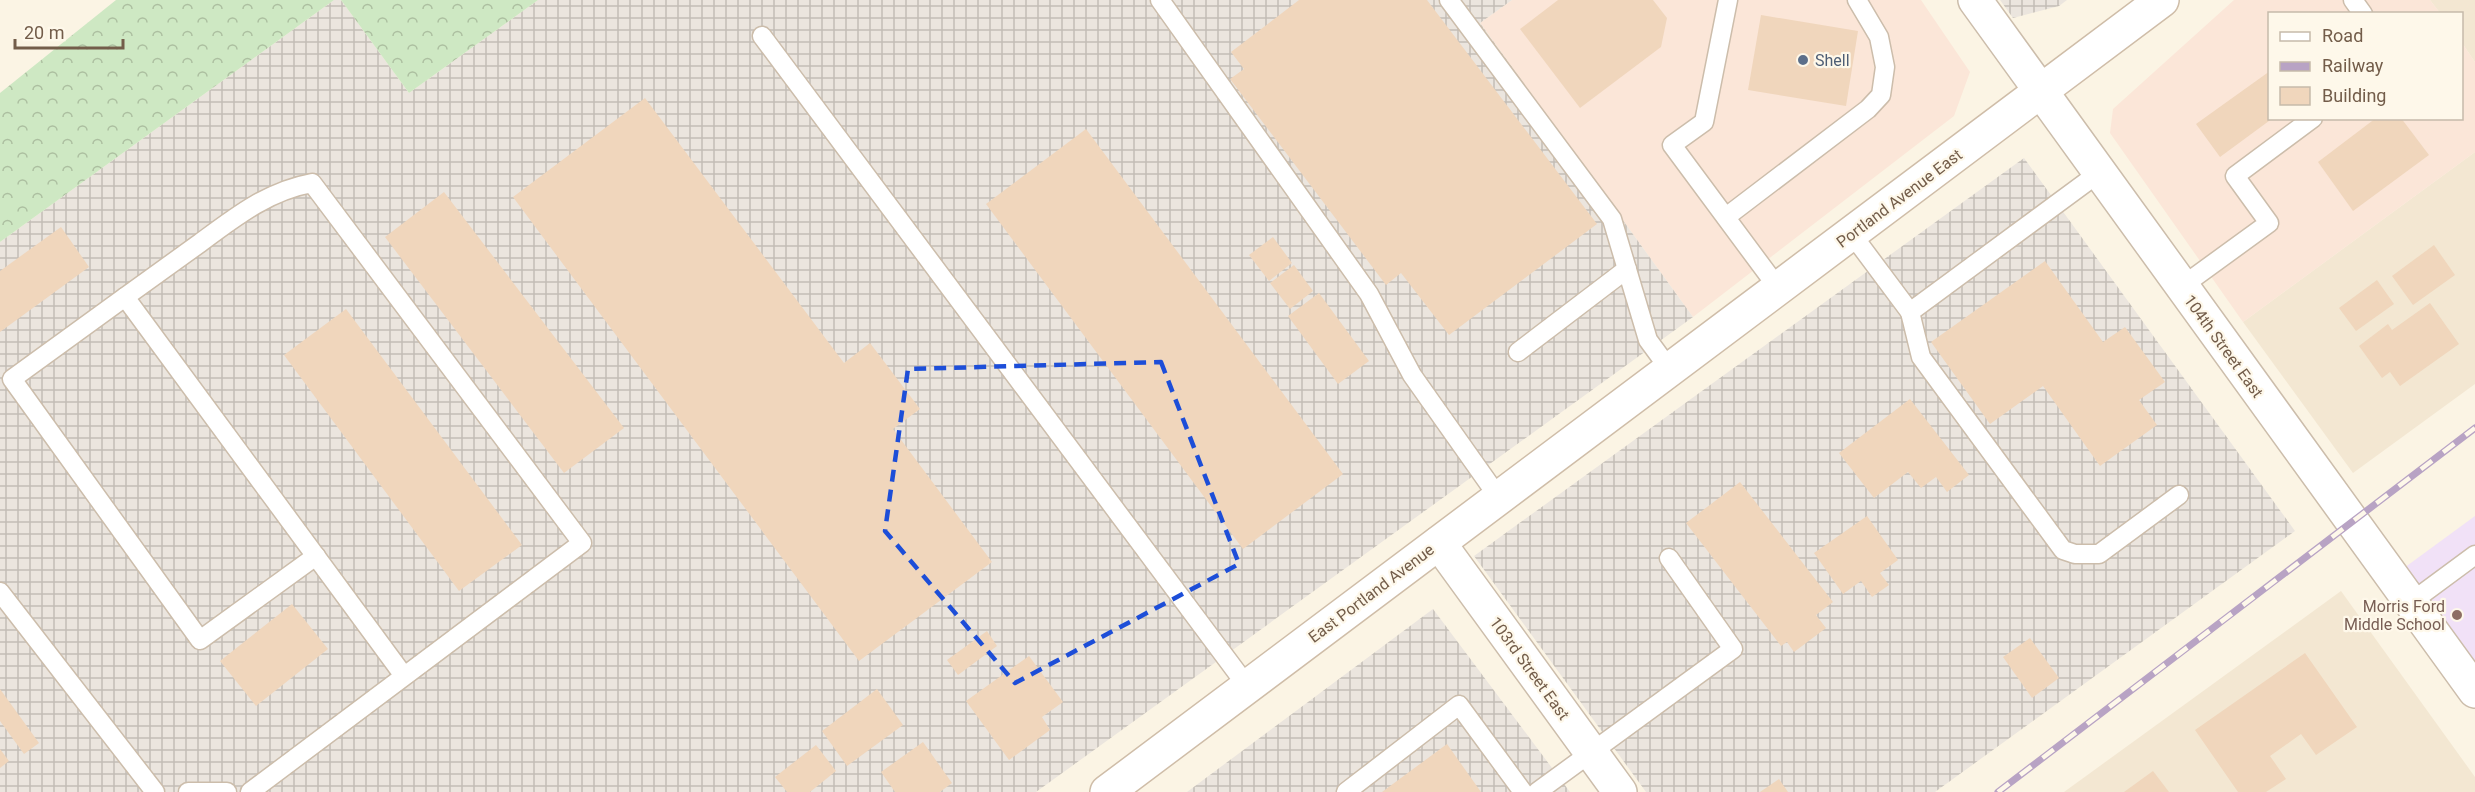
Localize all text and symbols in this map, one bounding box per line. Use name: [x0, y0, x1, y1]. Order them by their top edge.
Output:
scale bar: [15, 12, 123, 50]
legend: [2268, 12, 2463, 120]
text: 20 m: [24, 22, 64, 43]
text: Road: [2322, 25, 2363, 46]
place label: Shell: [1815, 51, 1850, 70]
marker: Shell: [1796, 53, 1810, 67]
text: Railway: [2322, 55, 2384, 76]
text: Building: [2322, 85, 2386, 106]
street label: Portland Avenue East: [1833, 145, 1966, 252]
street label: 104th Street East: [2180, 291, 2267, 401]
street label: East Portland Avenue: [1305, 540, 1438, 647]
place label: Morris Ford Middle School: [2344, 597, 2445, 634]
marker: Morris Ford Middle School: [2450, 608, 2464, 622]
street label: 103rd Street East: [1486, 613, 1573, 724]

